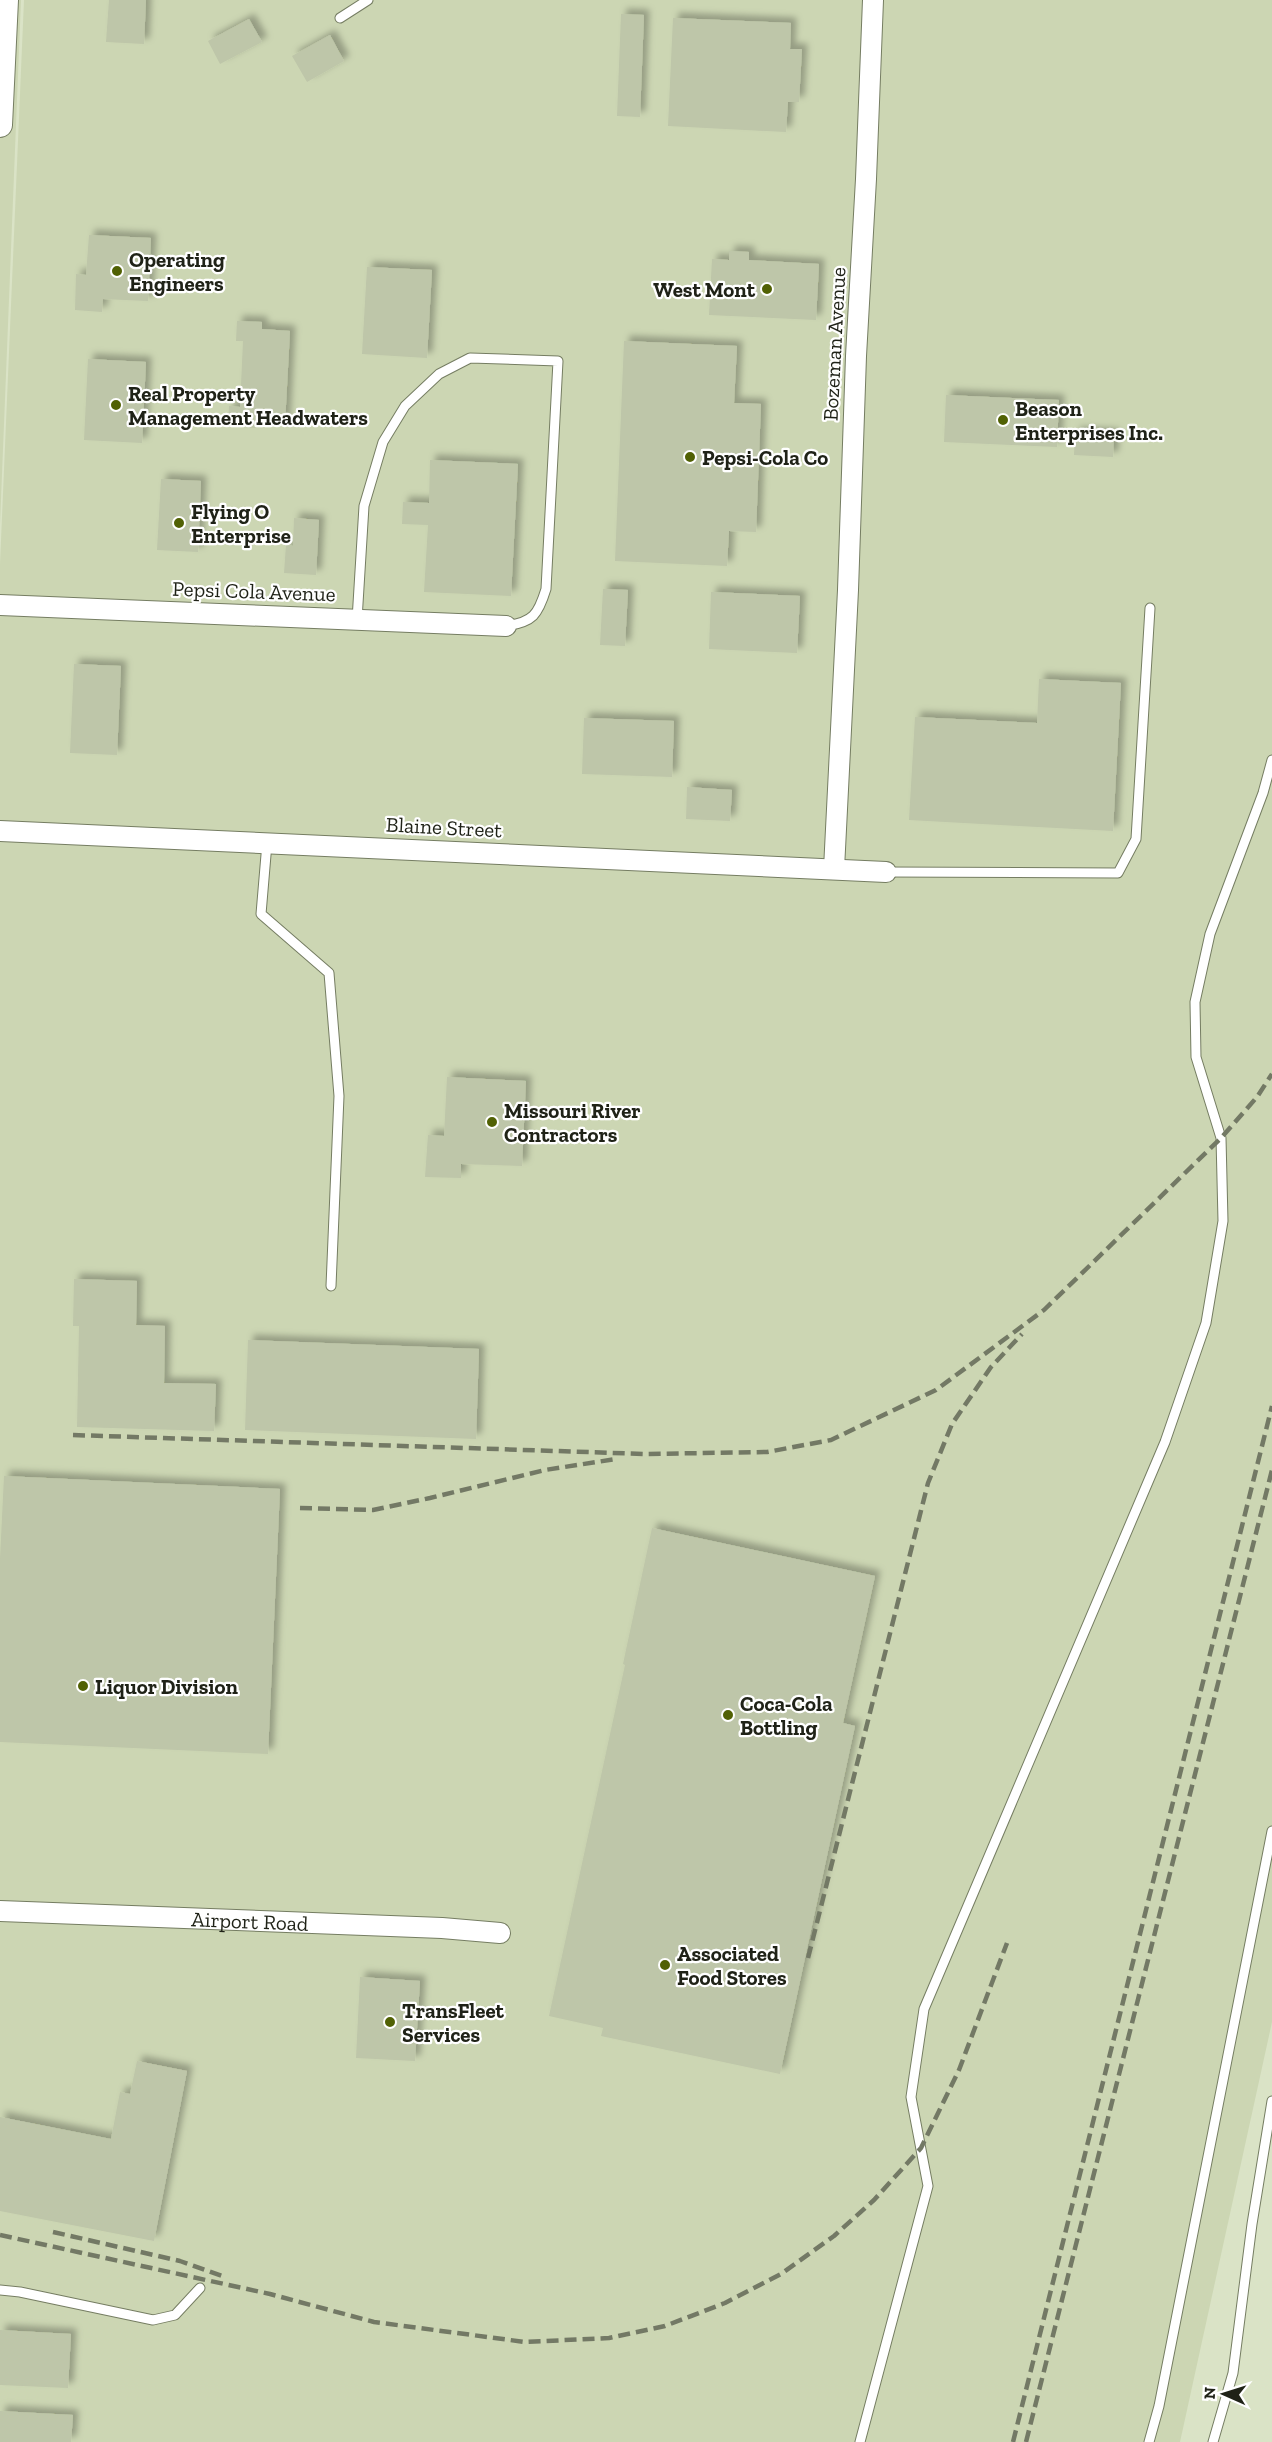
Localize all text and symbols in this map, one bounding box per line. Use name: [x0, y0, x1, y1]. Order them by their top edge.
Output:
place label: Operating Engineers: [129, 247, 225, 296]
marker: Operating Engineers: [110, 264, 124, 278]
street label: Bozeman Avenue: [817, 266, 851, 422]
place label: West Mont: [653, 277, 756, 302]
marker: West Mont: [760, 282, 774, 296]
place label: Real Property Management Headwaters: [128, 381, 368, 430]
place label: Beason Enterprises Inc.: [1015, 396, 1163, 445]
marker: Real Property Management Headwaters: [109, 398, 123, 412]
marker: Beason Enterprises Inc.: [996, 413, 1010, 427]
place label: Pepsi-Cola Co: [702, 445, 828, 470]
marker: Pepsi-Cola Co: [683, 450, 697, 464]
place label: Flying O Enterprise: [191, 499, 291, 548]
marker: Flying O Enterprise: [172, 516, 186, 530]
street label: Pepsi Cola Avenue: [172, 576, 336, 606]
street label: Blaine Street: [385, 811, 503, 843]
place label: Missouri River Contractors: [504, 1098, 641, 1147]
marker: Missouri River Contractors: [485, 1115, 499, 1129]
place label: Liquor Division: [95, 1674, 239, 1699]
marker: Liquor Division: [76, 1679, 90, 1693]
place label: Coca-Cola Bottling: [740, 1691, 833, 1740]
marker: Coca-Cola Bottling: [721, 1708, 735, 1722]
street label: Airport Road: [191, 1906, 309, 1935]
place label: Associated Food Stores: [677, 1941, 787, 1990]
marker: Associated Food Stores: [658, 1958, 672, 1972]
place label: TransFleet Services: [402, 1998, 505, 2047]
marker: TransFleet Services: [383, 2015, 397, 2029]
north arrow: [1194, 2364, 1254, 2424]
text: N: [1200, 2387, 1219, 2400]

